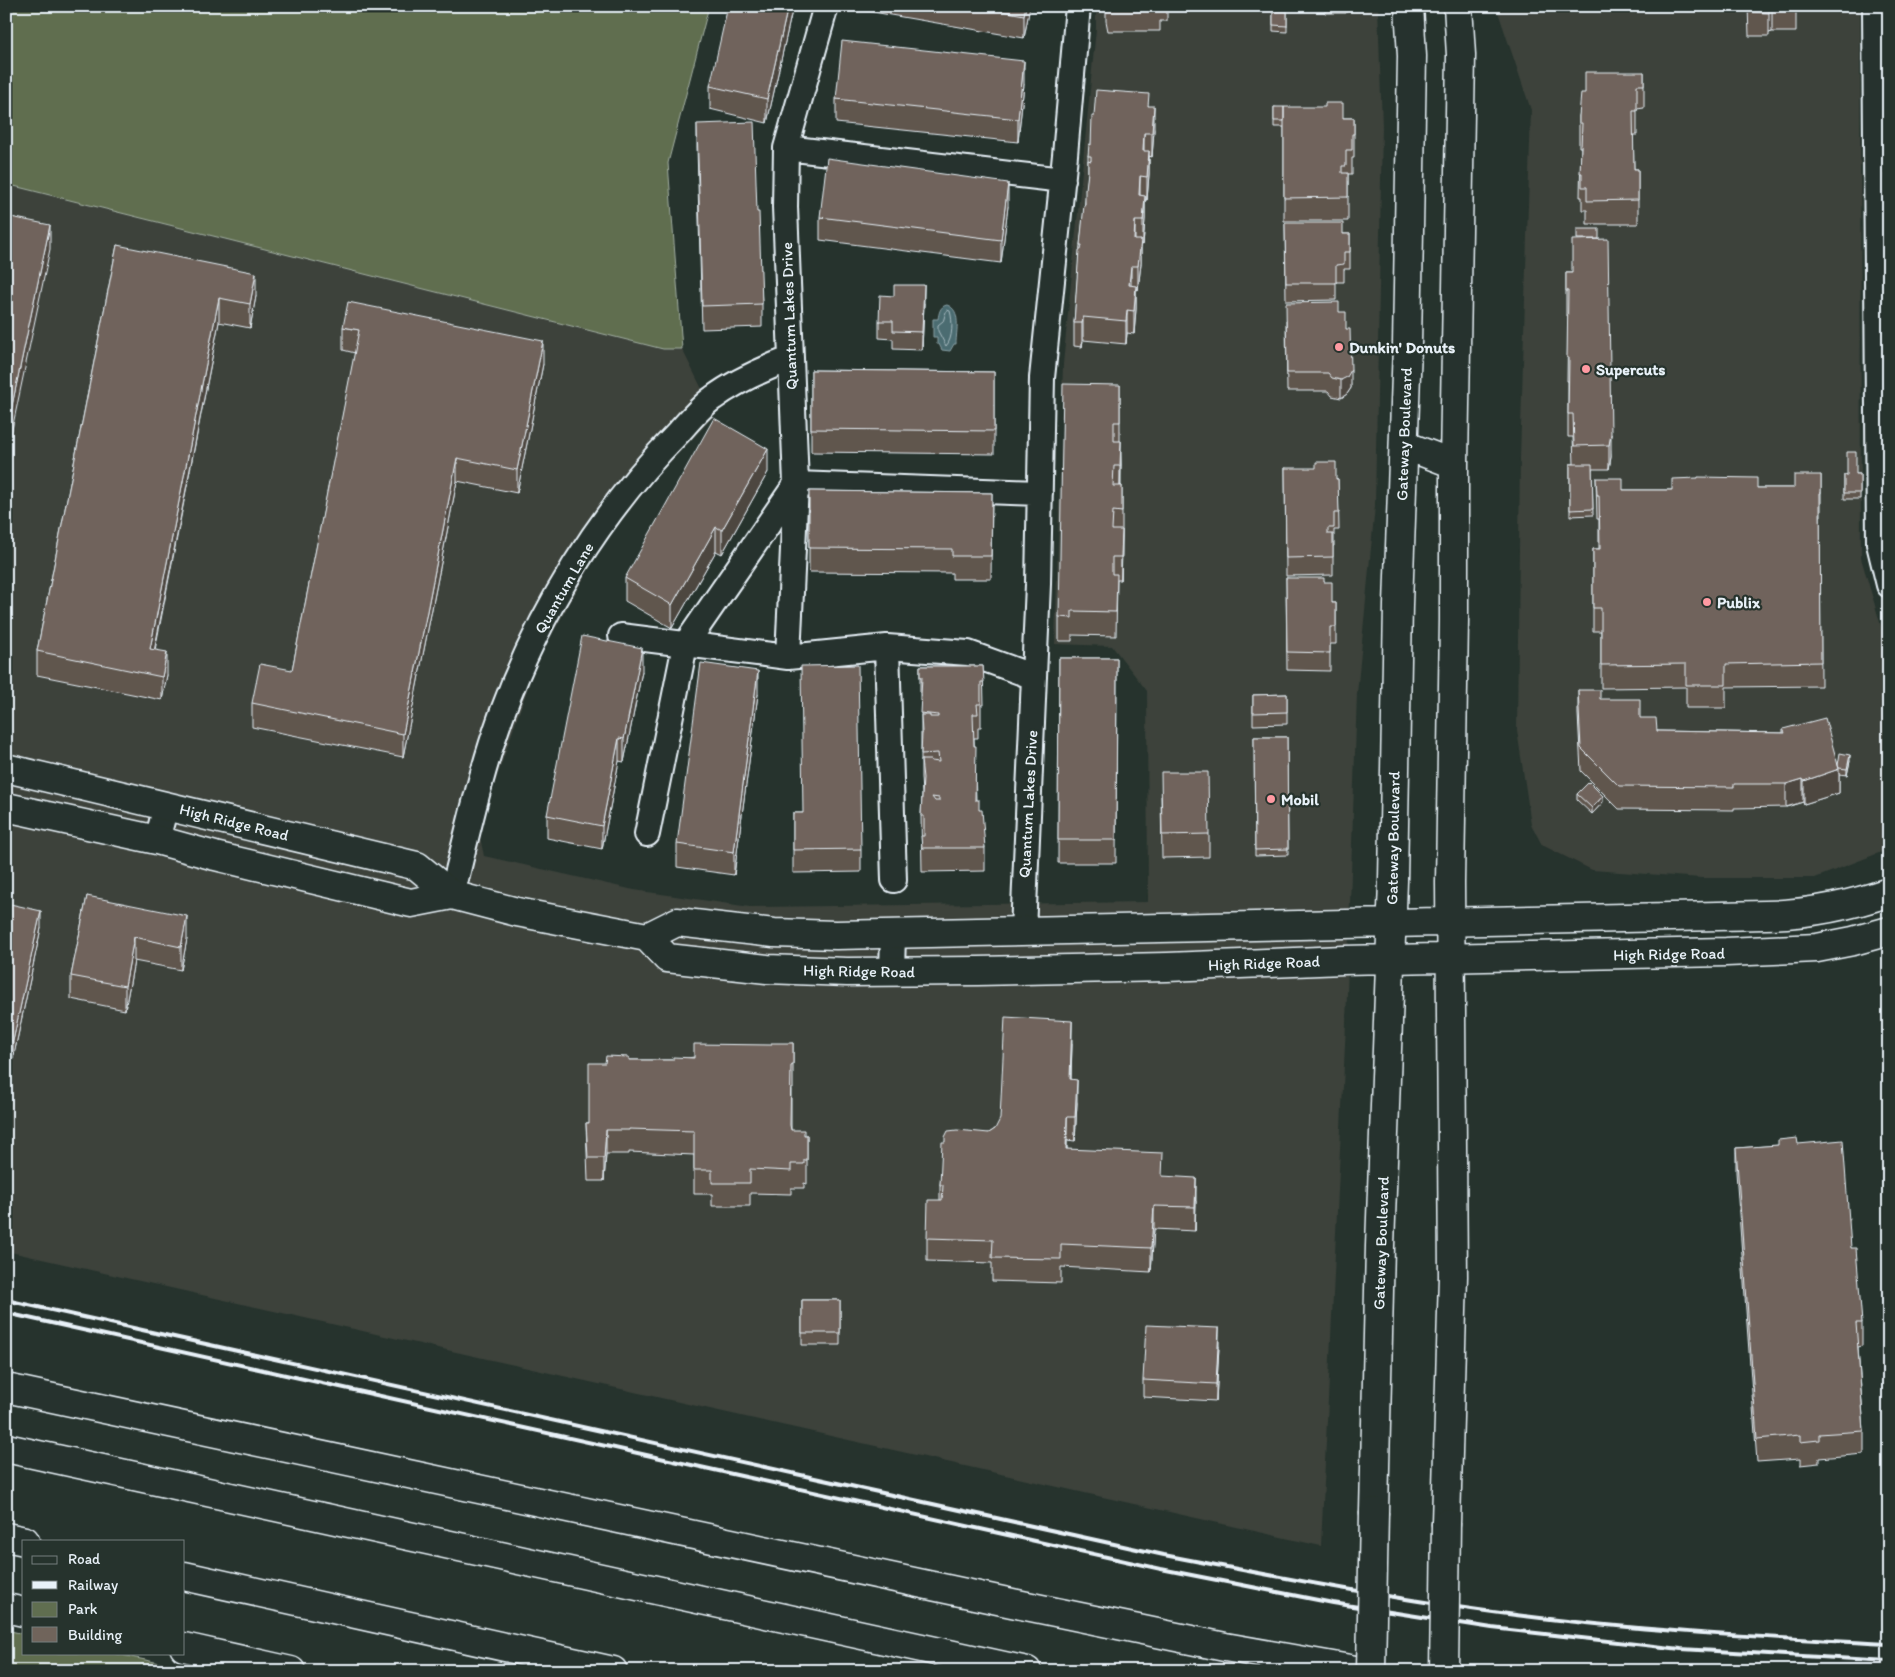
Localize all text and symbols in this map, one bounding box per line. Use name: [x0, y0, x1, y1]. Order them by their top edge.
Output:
street label: Quantum Lakes Drive: [777, 242, 801, 390]
place label: Dunkin' Donuts: [1349, 338, 1455, 357]
marker: Dunkin' Donuts: [1333, 341, 1345, 353]
place label: Supercuts: [1596, 360, 1665, 380]
marker: Supercuts: [1580, 363, 1592, 375]
street label: Gateway Boulevard: [1392, 367, 1416, 501]
street label: Quantum Lane: [530, 539, 598, 637]
place label: Publix: [1717, 593, 1761, 612]
marker: Publix: [1701, 596, 1713, 608]
street label: Quantum Lakes Drive: [1015, 730, 1041, 878]
street label: Gateway Boulevard: [1382, 771, 1404, 905]
place label: Mobil: [1281, 790, 1319, 809]
marker: Mobil: [1265, 793, 1277, 805]
street label: High Ridge Road: [177, 799, 291, 845]
street label: High Ridge Road: [1613, 944, 1726, 964]
street label: High Ridge Road: [1208, 952, 1321, 974]
street label: High Ridge Road: [803, 961, 916, 981]
street label: Gateway Boulevard: [1369, 1176, 1393, 1310]
legend: [22, 1540, 185, 1654]
text: Road: [68, 1550, 101, 1568]
text: Railway: [68, 1576, 118, 1594]
text: Park: [68, 1600, 98, 1618]
text: Building: [68, 1626, 122, 1644]

